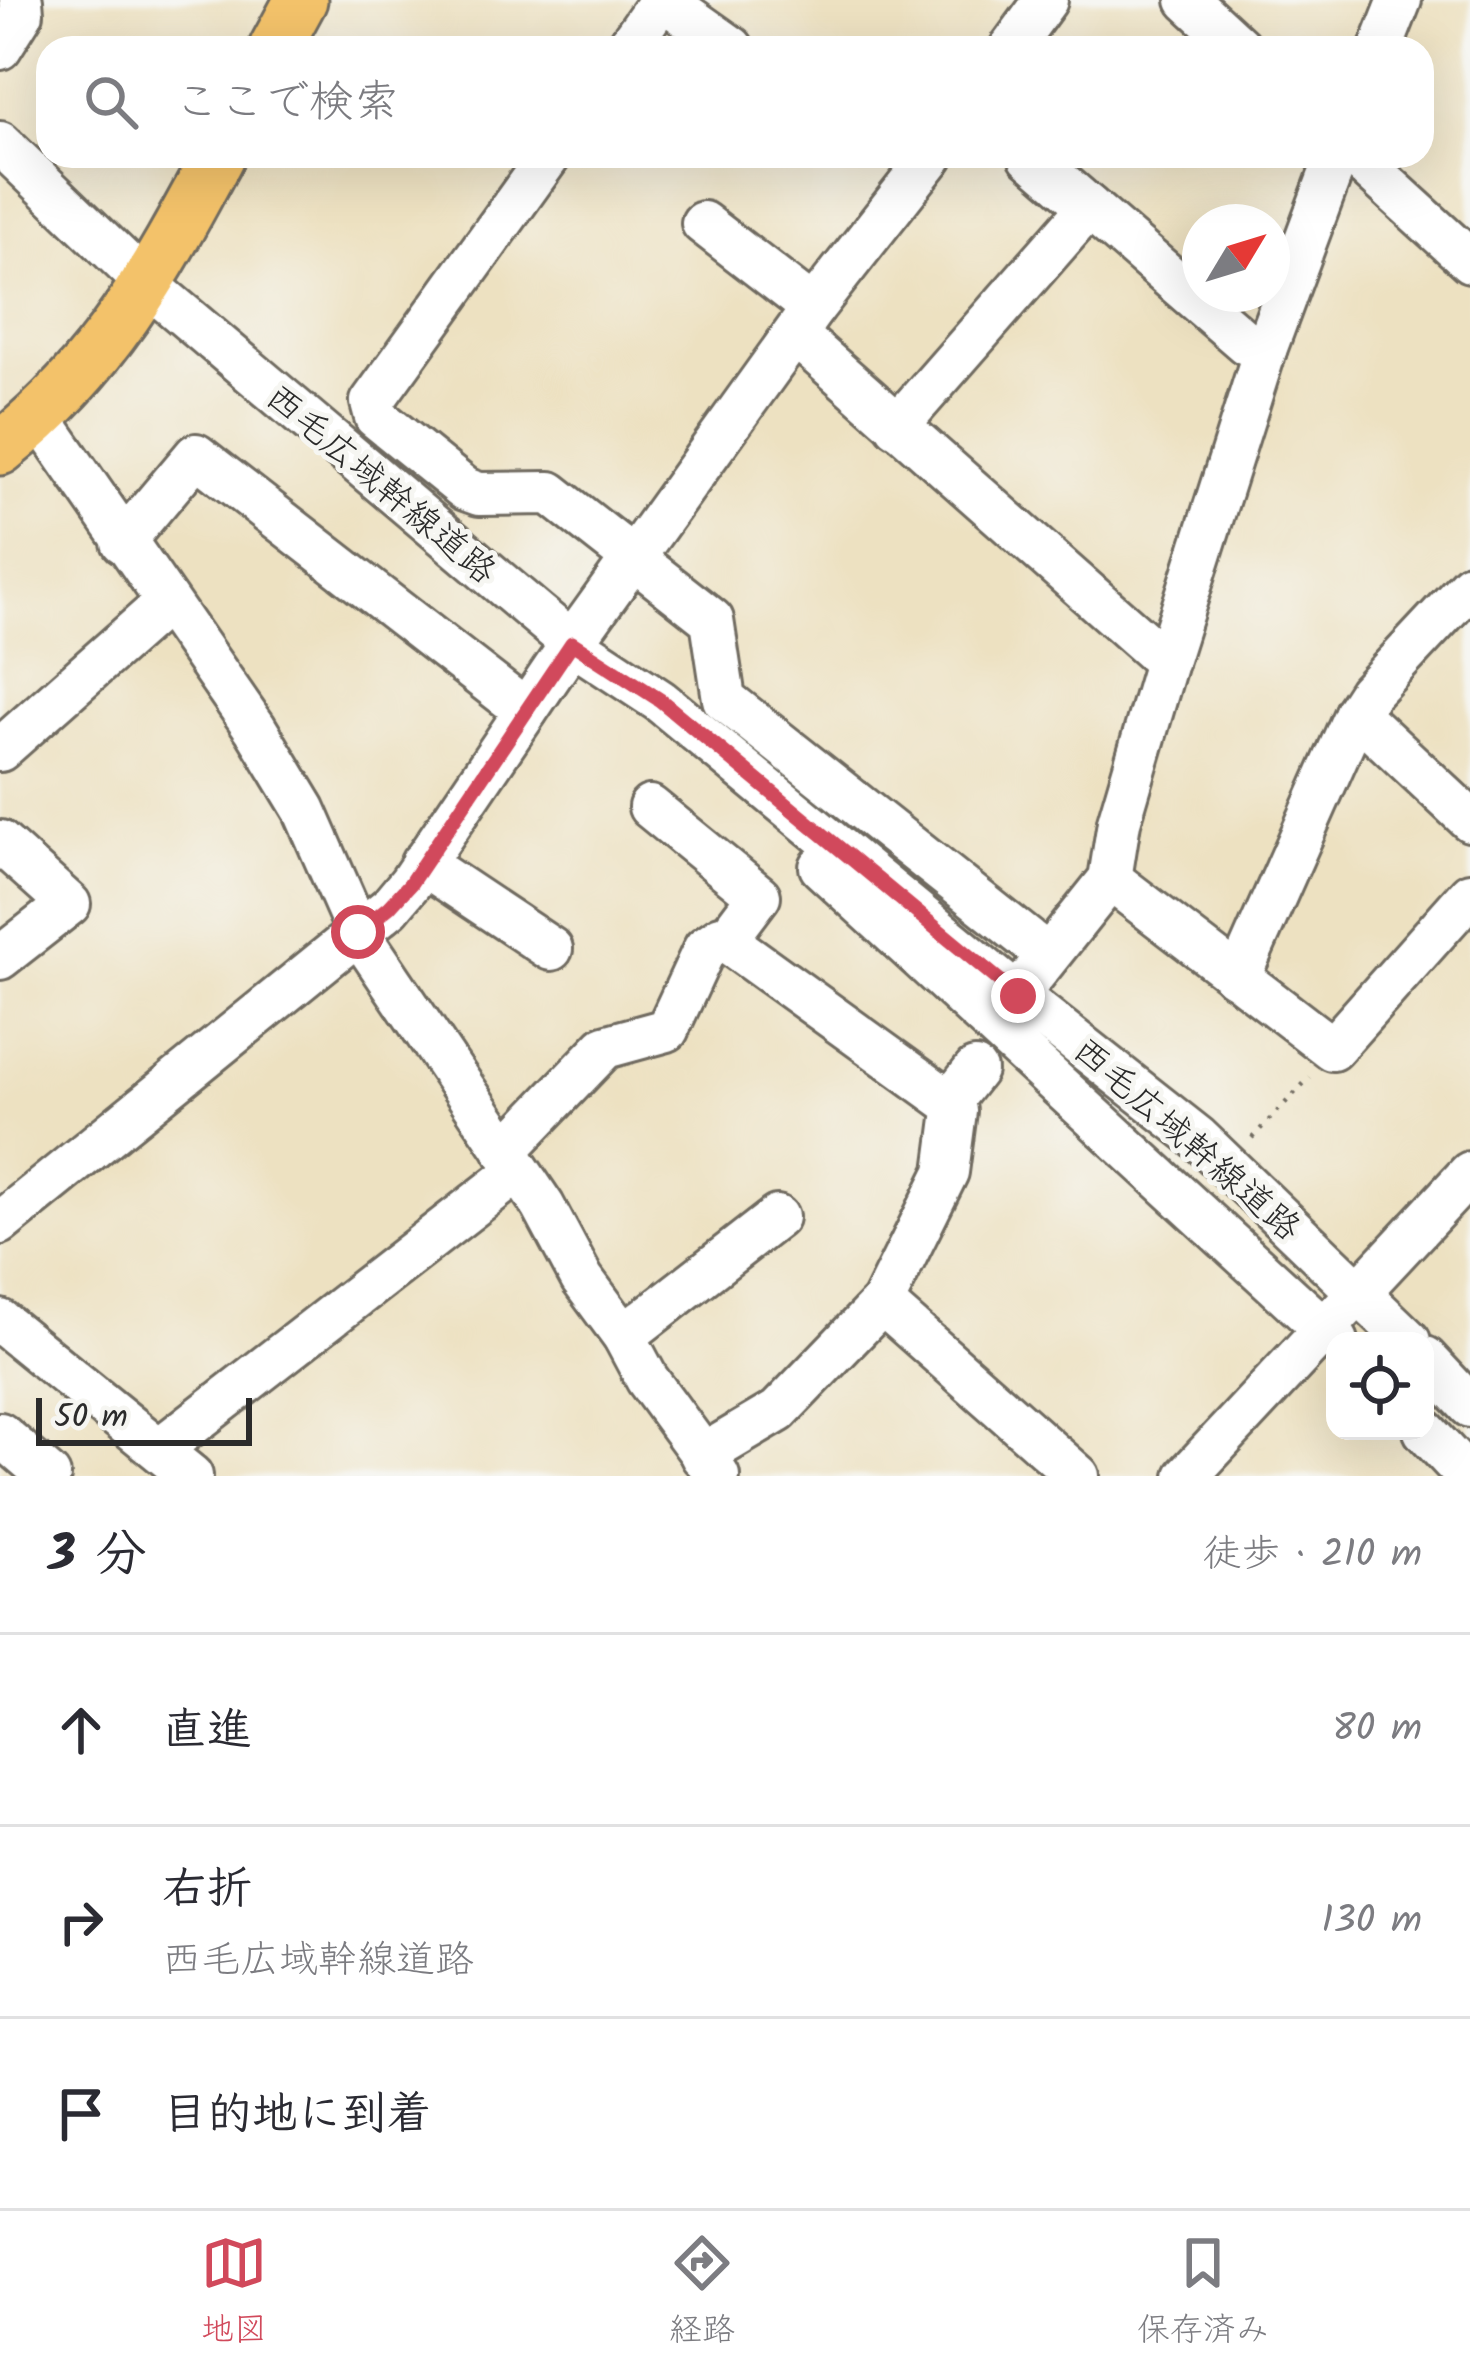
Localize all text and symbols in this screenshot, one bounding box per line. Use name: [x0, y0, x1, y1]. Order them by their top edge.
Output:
search box: [36, 36, 1434, 168]
text: ここで検索: [174, 68, 399, 140]
icon: search: [78, 69, 144, 135]
north arrow: [1182, 204, 1290, 312]
street label: 西毛広域幹線道路: [251, 371, 508, 600]
route start: [331, 905, 385, 959]
route end: [991, 969, 1045, 1023]
street label: 西毛広域幹線道路: [1058, 1025, 1313, 1257]
map controls: [1326, 1332, 1434, 1440]
button: locate: [1326, 1332, 1434, 1440]
scale bar: [36, 1392, 252, 1445]
text: 50 m: [54, 1392, 128, 1445]
text: 3 分: [48, 1516, 147, 1597]
text: 徒歩 · 210 m: [1202, 1525, 1422, 1587]
text: 直進: [162, 1696, 252, 1768]
icon: ahead: [48, 1697, 114, 1763]
text: 80 m: [1332, 1699, 1422, 1761]
text: 右折: [162, 1855, 252, 1927]
icon: right: [48, 1889, 114, 1955]
text: 130 m: [1321, 1891, 1422, 1953]
text: 西毛広域幹線道路: [162, 1931, 474, 1993]
text: 目的地に到着: [162, 2080, 432, 2152]
icon: arrive: [48, 2081, 114, 2147]
tab: 地図: [201, 2230, 267, 2358]
tab: 経路: [669, 2230, 735, 2358]
tab: 保存済み: [1137, 2230, 1269, 2358]

